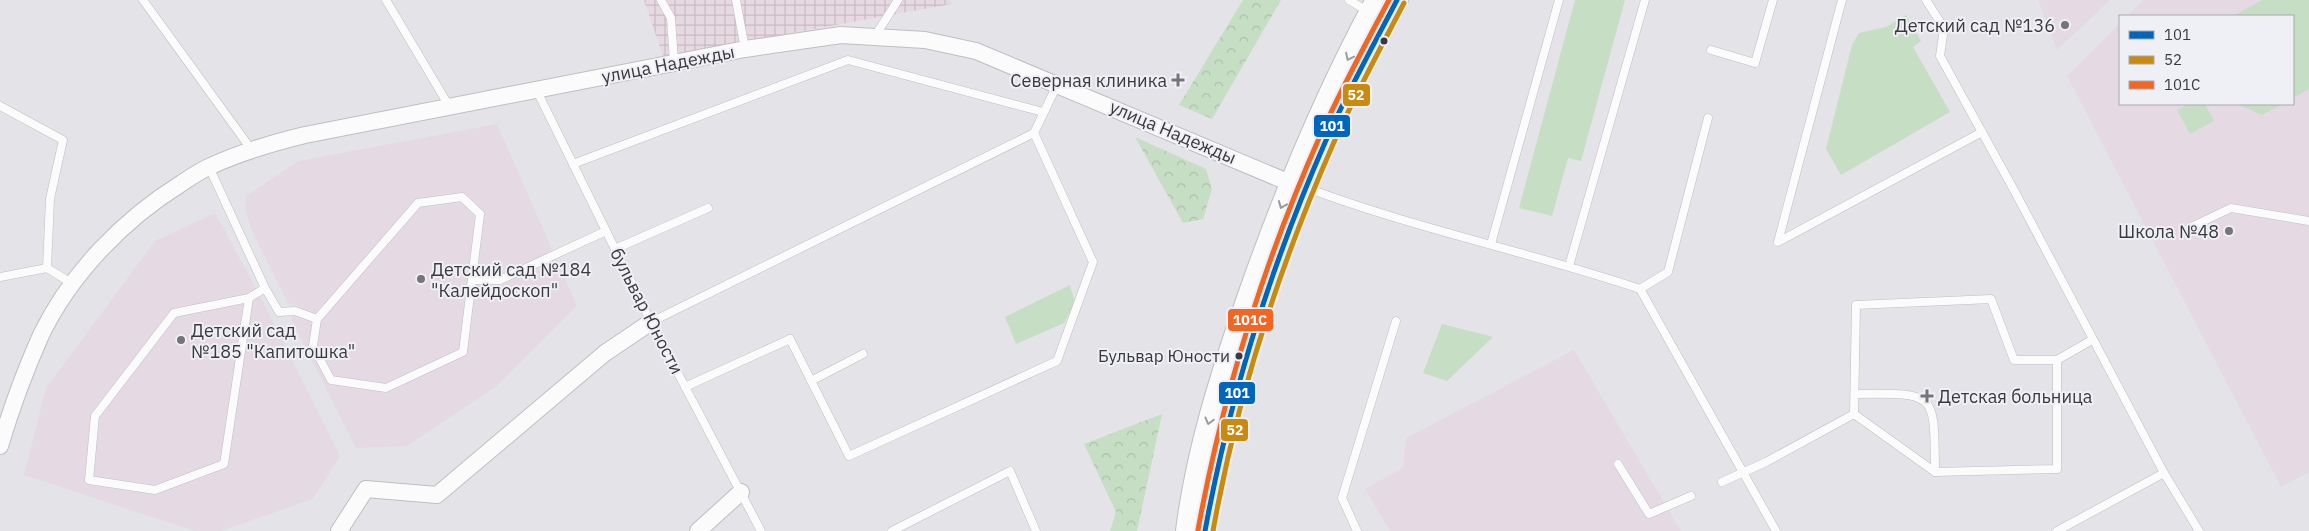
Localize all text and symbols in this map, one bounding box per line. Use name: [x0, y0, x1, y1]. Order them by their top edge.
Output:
place label: Детский сад №136: [1895, 14, 2055, 37]
legend: [2119, 15, 2294, 105]
marker: Детский сад №136: [2059, 19, 2071, 31]
text: 101: [2164, 25, 2191, 44]
unlabelled marker: [1379, 36, 1389, 46]
street label: улица Надежды: [599, 40, 737, 88]
text: 52: [2164, 50, 2182, 69]
one-way arrow: [1344, 52, 1355, 61]
place label: Северная клиника: [1010, 69, 1167, 92]
marker: Северная клиника: [1171, 73, 1185, 87]
text: 101С: [2164, 75, 2200, 94]
line badge: 52: [1342, 83, 1371, 107]
text: 52: [1348, 86, 1364, 104]
street label: улица Надежды: [1106, 95, 1240, 169]
line badge: 101: [1313, 114, 1351, 138]
text: 101: [1319, 117, 1345, 135]
one-way arrow: [1278, 200, 1288, 209]
place label: Школа №48: [2118, 220, 2219, 243]
marker: Школа №48: [2223, 225, 2235, 237]
street label: бульвар Юности: [605, 244, 689, 378]
place label: Детский сад №184 "Калейдоскоп": [431, 258, 591, 302]
marker: Детский сад №184 "Калейдоскоп": [415, 273, 427, 285]
line badge: 101С: [1227, 308, 1274, 332]
text: 101С: [1233, 311, 1267, 329]
place label: Детский сад №185 "Капитошка": [191, 319, 355, 363]
marker: Детский сад №185 "Капитошка": [175, 334, 187, 346]
place label: Бульвар Юности: [1098, 345, 1230, 367]
marker: Бульвар Юности: [1234, 351, 1244, 361]
line badge: 101: [1218, 381, 1256, 405]
text: 101: [1224, 384, 1250, 402]
place label: Детская больница: [1938, 385, 2093, 408]
marker: Детская больница: [1920, 389, 1934, 403]
one-way arrow: [1205, 417, 1215, 425]
line badge: 52: [1220, 418, 1249, 442]
text: 52: [1227, 421, 1243, 439]

